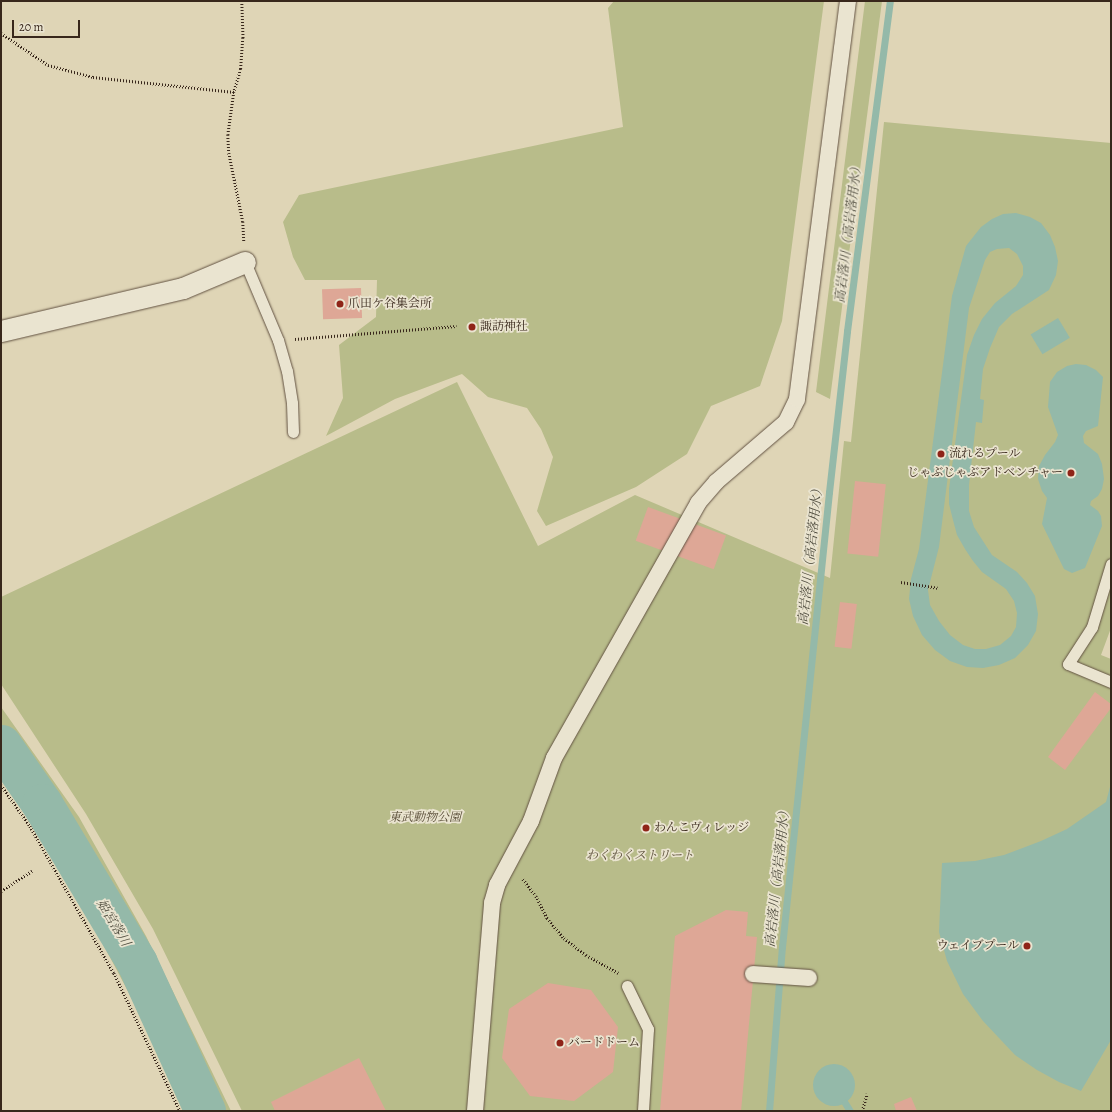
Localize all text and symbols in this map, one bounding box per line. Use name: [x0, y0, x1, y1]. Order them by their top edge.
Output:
scale bar: [14, 12, 82, 38]
text: 20 m: [19, 19, 43, 35]
water label: 高岩落川（高岩落用水）: [833, 160, 865, 304]
place label: 爪田ケ谷集会所: [348, 297, 432, 311]
marker: 爪田ケ谷集会所: [335, 299, 345, 309]
place label: 諏訪神社: [480, 320, 528, 334]
marker: 諏訪神社: [467, 322, 477, 332]
place label: 流れるプール: [949, 447, 1021, 461]
marker: 流れるプール: [936, 449, 946, 459]
place label: じゃぶじゃぶアドベンチャー: [907, 466, 1063, 480]
marker: じゃぶじゃぶアドベンチャー: [1066, 468, 1076, 478]
water label: 高岩落川（高岩落用水）: [796, 482, 826, 626]
water label: 高岩落川（高岩落用水）: [763, 804, 793, 948]
park label: 東武動物公園: [389, 811, 461, 825]
place label: わんこヴィレッジ: [654, 821, 750, 835]
marker: わんこヴィレッジ: [641, 823, 651, 833]
park label: わくわくストリート: [586, 849, 694, 863]
water label: 姫宮落川: [93, 897, 133, 949]
place label: ウェイブプール: [935, 939, 1019, 953]
marker: ウェイブプール: [1022, 941, 1032, 951]
place label: バードドーム: [568, 1036, 640, 1050]
marker: バードドーム: [555, 1038, 565, 1048]

